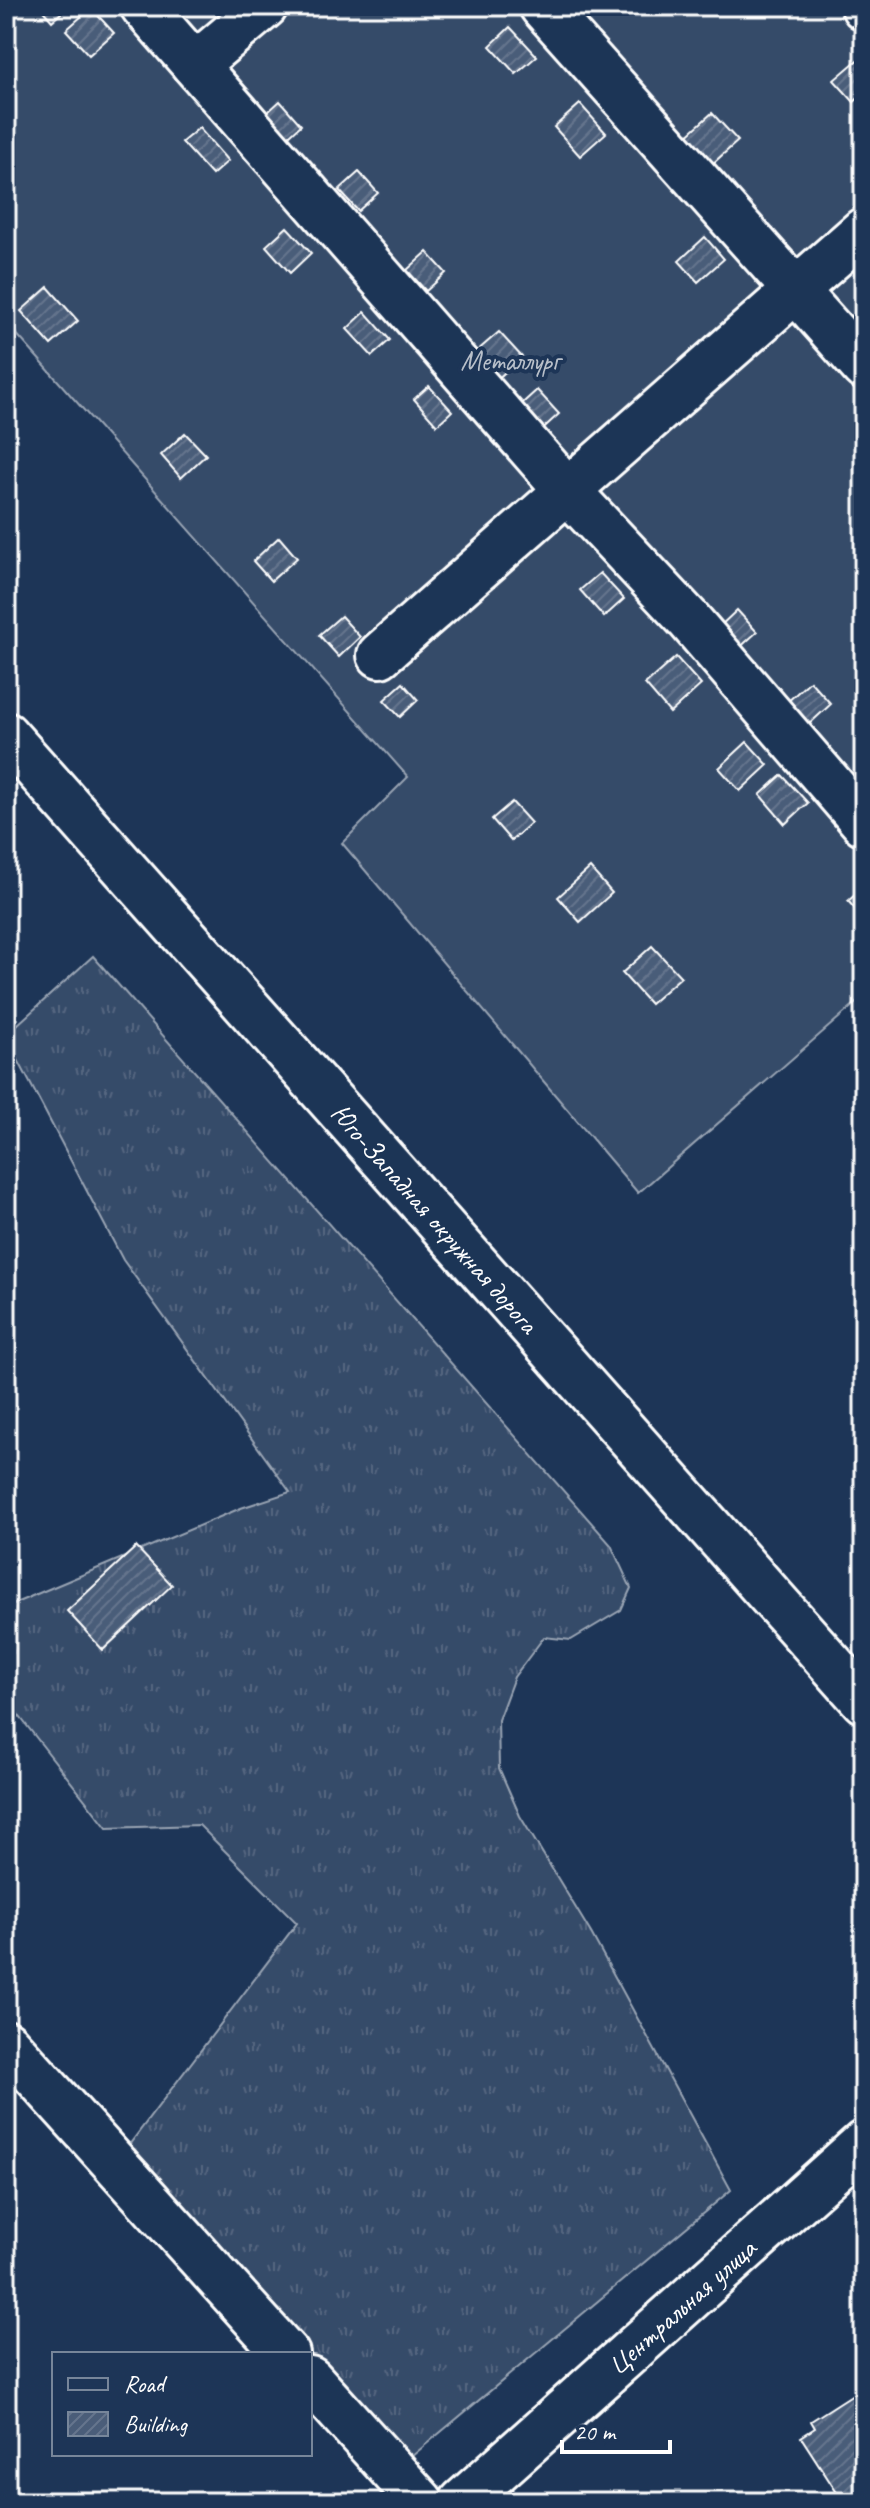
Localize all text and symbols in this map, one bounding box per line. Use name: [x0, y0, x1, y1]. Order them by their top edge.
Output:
park label: Металлург: [460, 343, 564, 378]
street label: Юго-Западная окружная дорога: [324, 1096, 547, 1341]
street label: Центральная улица: [600, 2229, 764, 2382]
legend: [52, 2352, 312, 2456]
text: Road: [124, 2369, 168, 2399]
scale bar: [562, 2404, 670, 2454]
text: Building: [124, 2409, 189, 2439]
text: 20 m: [574, 2417, 617, 2447]

